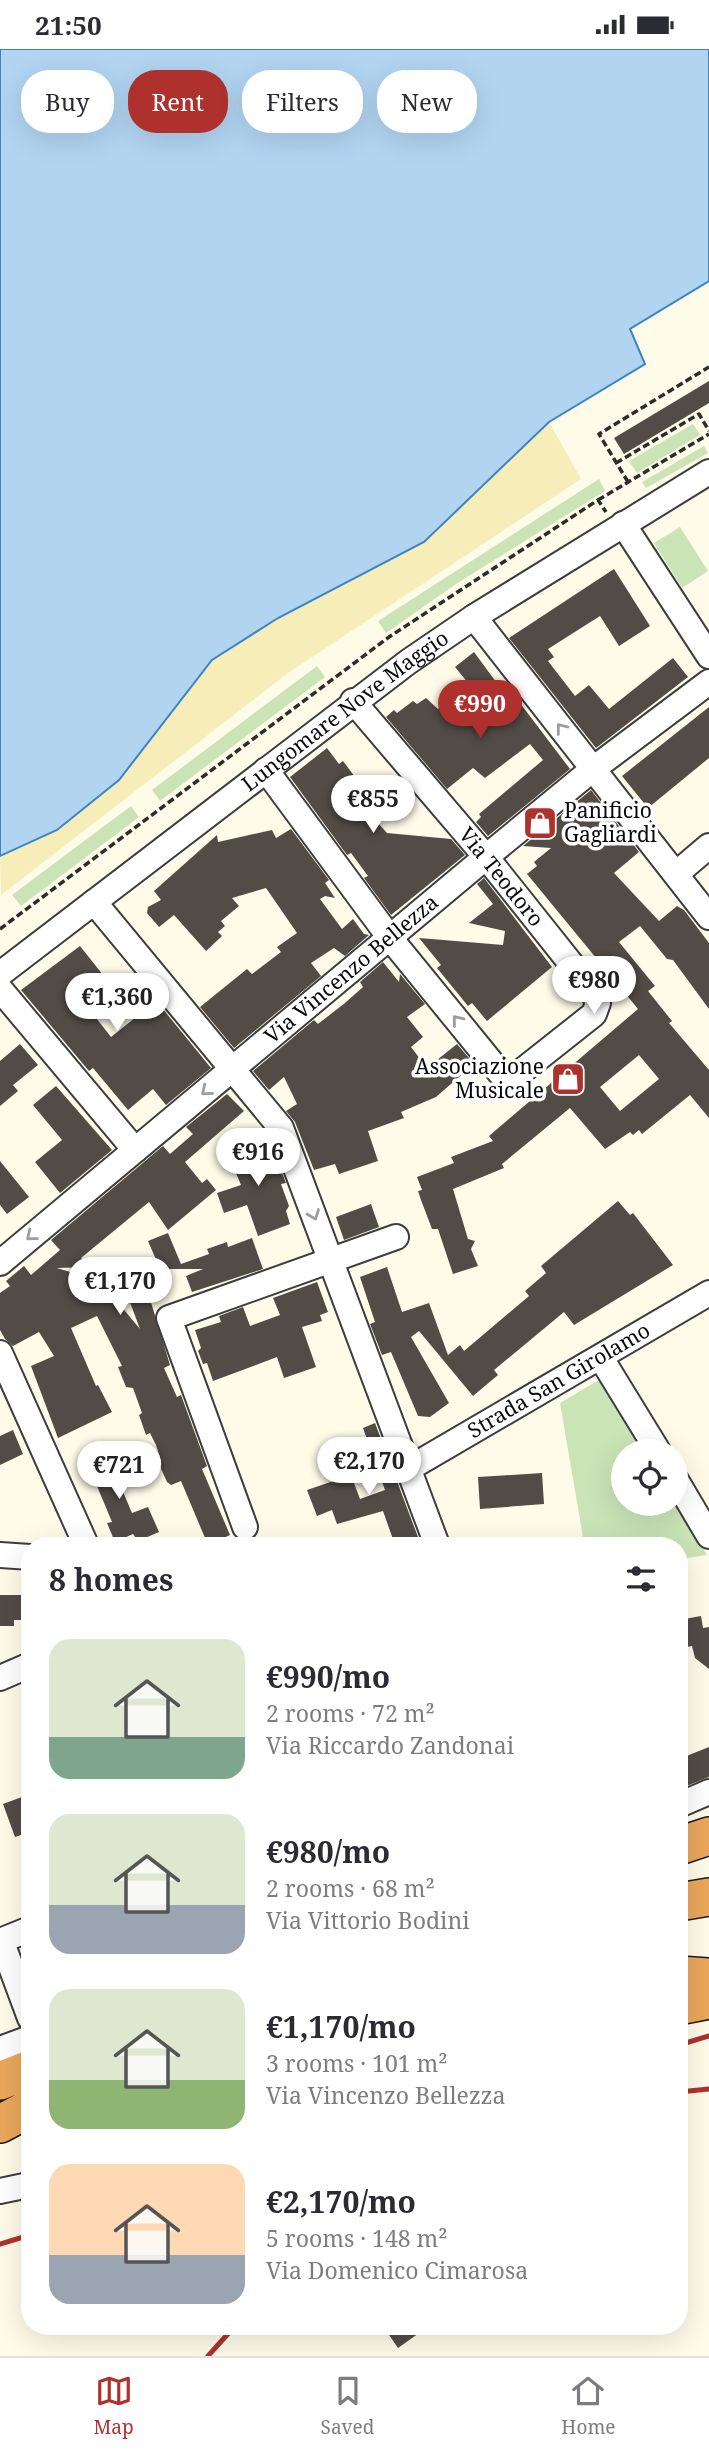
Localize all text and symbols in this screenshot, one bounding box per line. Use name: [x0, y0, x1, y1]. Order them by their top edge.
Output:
text: 21:50: [35, 7, 102, 43]
chip: Buy: [21, 70, 114, 133]
chip: Rent: [128, 70, 228, 133]
chip: Filters: [242, 70, 363, 133]
chip: New: [377, 70, 477, 133]
street label: Lungomare Nove Maggio: [236, 624, 454, 797]
pin: €990: [439, 681, 521, 740]
text: €990: [454, 687, 506, 719]
one-way arrow: [557, 724, 570, 736]
pin: €855: [332, 775, 414, 835]
text: €855: [347, 782, 399, 814]
place label: Panificio Gagliardi: [564, 796, 657, 848]
shop icon: Panificio Gagliardi: [521, 804, 559, 842]
street label: Via Teodoro: [453, 821, 551, 932]
street label: Via Vincenzo Bellezza: [258, 888, 444, 1049]
pin: €980: [553, 957, 635, 1016]
text: €980: [568, 963, 620, 995]
pin: €1,360: [60, 974, 174, 1033]
text: €1,360: [81, 980, 153, 1012]
one-way arrow: [452, 1016, 465, 1028]
place label: Associazione Musicale: [415, 1052, 544, 1104]
shop icon: Associazione Musicale: [549, 1060, 587, 1098]
one-way arrow: [201, 1083, 214, 1096]
pin: €916: [217, 1129, 299, 1188]
text: €916: [232, 1135, 284, 1167]
one-way arrow: [306, 1209, 320, 1221]
one-way arrow: [26, 1228, 39, 1240]
pin: €1,170: [63, 1257, 177, 1317]
text: €1,170: [84, 1264, 156, 1296]
street label: Strada San Girolamo: [462, 1316, 655, 1444]
pin: €2,170: [312, 1437, 426, 1497]
map controls: [611, 1439, 688, 1516]
button: locate: [611, 1439, 688, 1516]
pin: €721: [78, 1441, 160, 1501]
text: €2,170: [333, 1444, 405, 1476]
text: €721: [93, 1448, 145, 1480]
text: 8 homes: [49, 1559, 173, 1600]
icon: filters: [622, 1560, 660, 1598]
text: €990/mo: [266, 1656, 390, 1697]
icon: home: [105, 1667, 189, 1751]
text: 2 rooms · 72 m²: [266, 1697, 435, 1729]
text: Via Riccardo Zandonai: [266, 1729, 514, 1761]
text: €980/mo: [266, 1831, 390, 1872]
icon: home: [105, 1842, 189, 1926]
text: 2 rooms · 68 m²: [266, 1872, 435, 1904]
text: Via Vittorio Bodini: [266, 1904, 470, 1936]
text: €1,170/mo: [266, 2006, 416, 2047]
icon: home: [105, 2017, 189, 2101]
text: 3 rooms · 101 m²: [266, 2047, 448, 2079]
text: Via Vincenzo Bellezza: [266, 2079, 505, 2111]
text: €2,170/mo: [266, 2181, 416, 2222]
icon: home: [105, 2192, 189, 2276]
text: 5 rooms · 148 m²: [266, 2222, 448, 2254]
text: Via Domenico Cimarosa: [266, 2254, 528, 2286]
tab: Map: [93, 2372, 134, 2440]
tab: Saved: [321, 2372, 374, 2440]
tab: Home: [561, 2372, 616, 2440]

